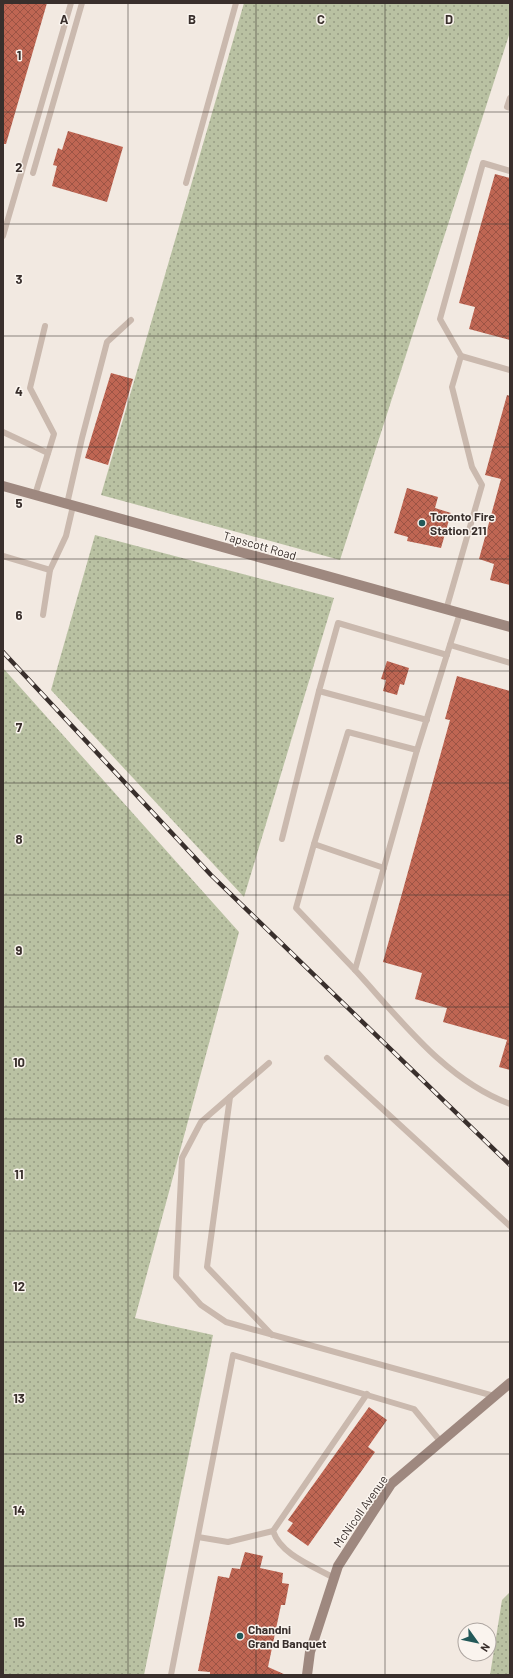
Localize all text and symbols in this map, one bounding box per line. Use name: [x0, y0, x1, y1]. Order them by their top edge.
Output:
text: A: [60, 11, 69, 27]
text: B: [188, 11, 196, 27]
text: C: [317, 11, 325, 27]
text: D: [445, 11, 453, 27]
text: 1: [17, 47, 21, 63]
text: 2: [15, 159, 23, 175]
text: 3: [15, 271, 23, 287]
text: 4: [15, 383, 23, 399]
text: 5: [15, 495, 23, 511]
place label: Toronto Fire Station 211: [430, 509, 495, 537]
marker: Toronto Fire Station 211: [417, 518, 427, 528]
street label: Tapscott Road: [222, 528, 298, 562]
text: 6: [16, 607, 23, 623]
text: 7: [16, 719, 23, 735]
text: 8: [15, 831, 23, 847]
text: 9: [16, 942, 23, 958]
text: 10: [13, 1054, 25, 1070]
text: 11: [14, 1166, 24, 1182]
text: 12: [13, 1278, 25, 1294]
text: 13: [13, 1390, 25, 1406]
street label: McNicoll Avenue: [330, 1472, 390, 1550]
text: 14: [13, 1502, 25, 1518]
text: 15: [13, 1614, 25, 1630]
place label: Chandni Grand Banquet: [248, 1622, 327, 1650]
north arrow: [457, 1622, 497, 1662]
marker: Chandni Grand Banquet: [235, 1631, 245, 1641]
text: N: [478, 1641, 493, 1654]

